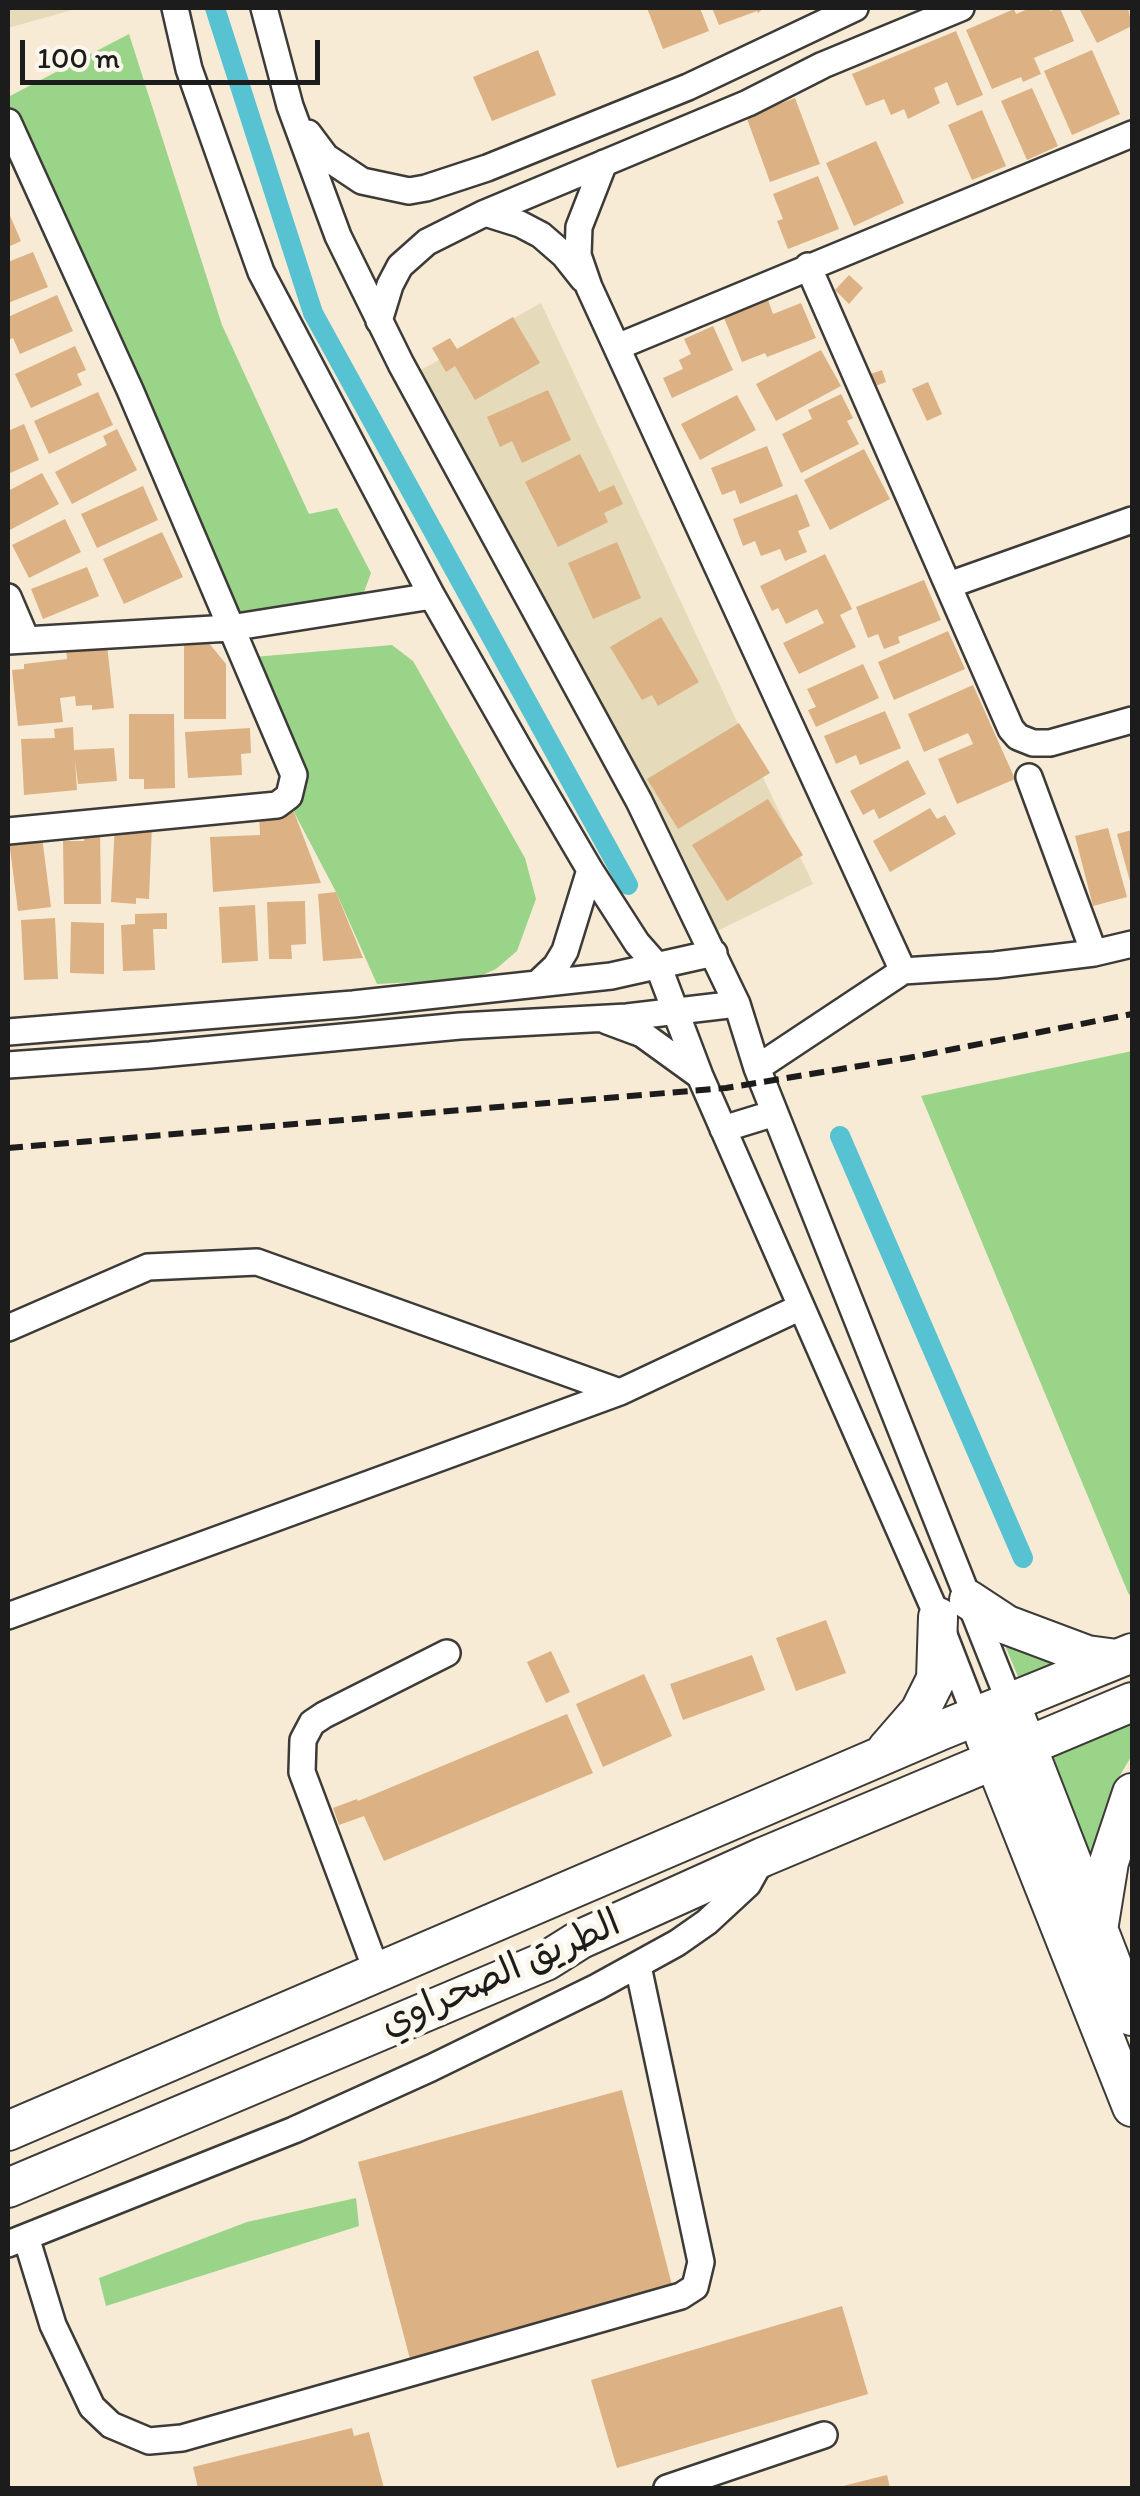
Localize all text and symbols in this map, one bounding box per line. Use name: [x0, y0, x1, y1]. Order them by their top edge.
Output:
scale bar: [25, 20, 325, 82]
text: 100 m: [37, 39, 120, 76]
street label: الطريق الصحراوي: [374, 1902, 628, 2048]

